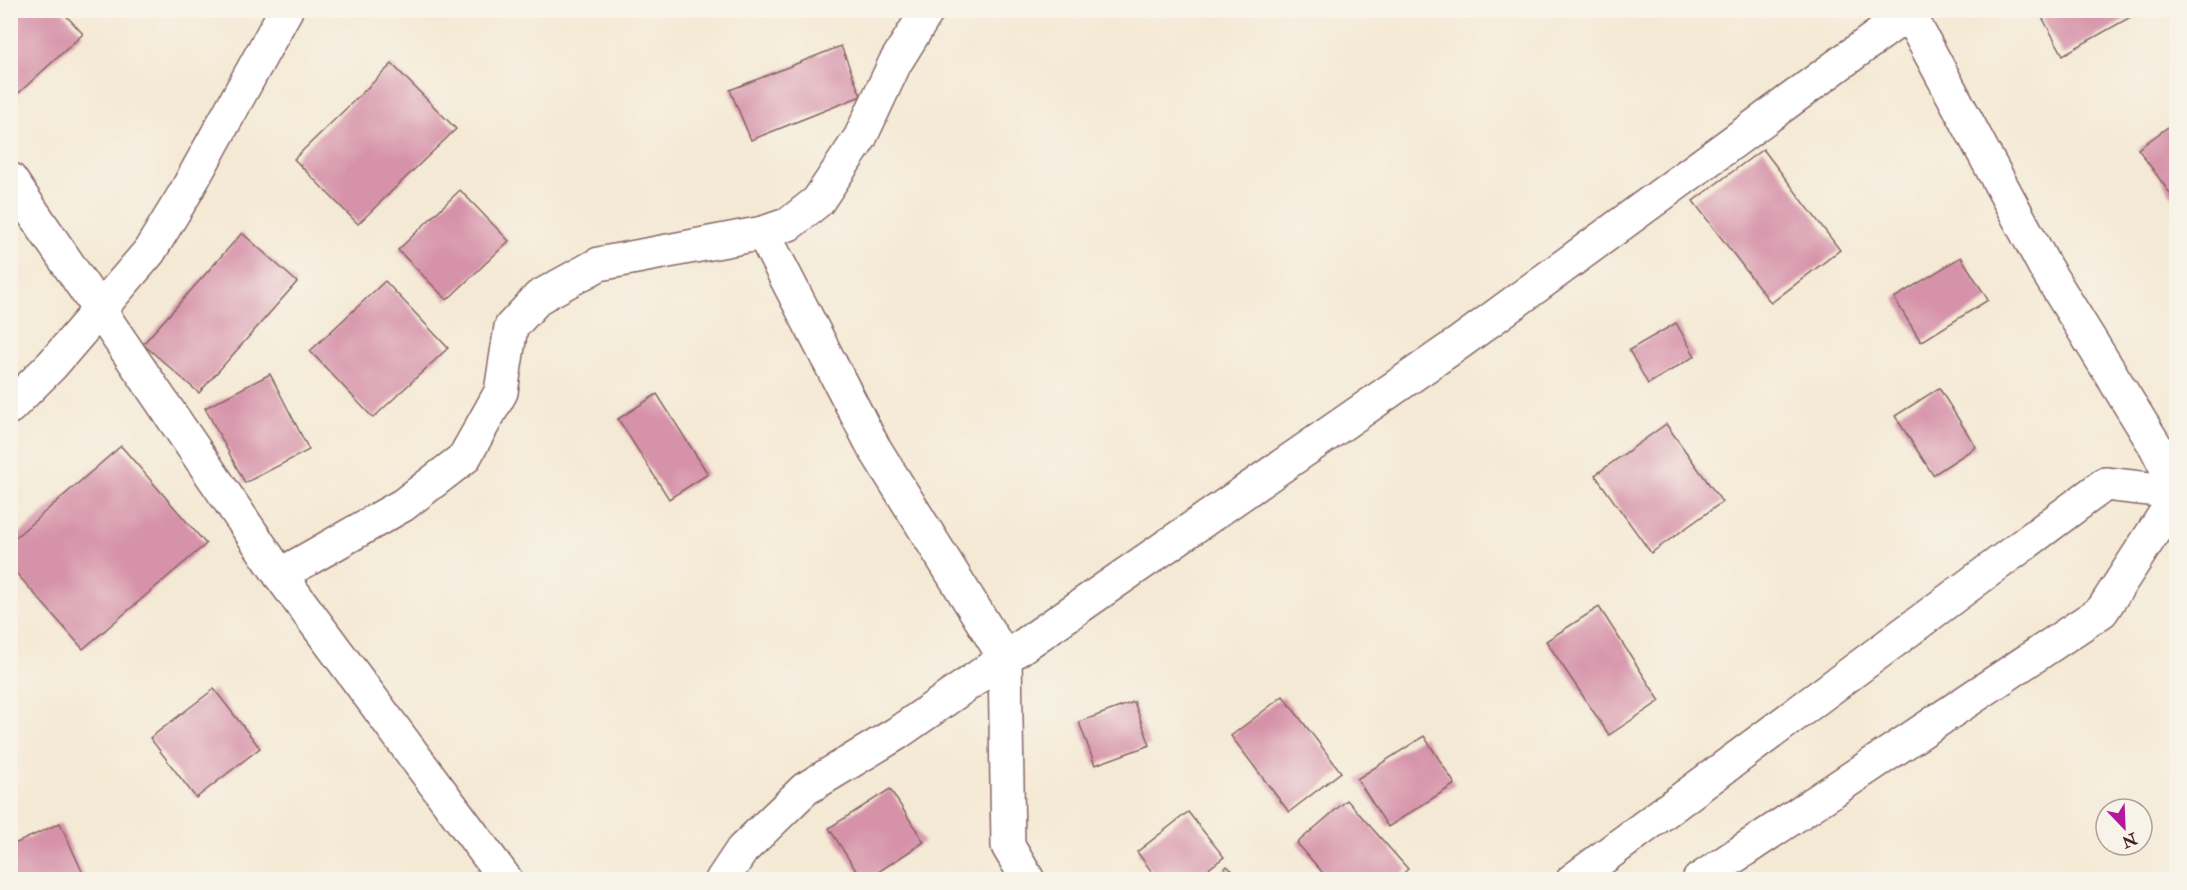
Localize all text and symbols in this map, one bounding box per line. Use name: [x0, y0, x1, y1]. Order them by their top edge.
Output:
north arrow: [2094, 797, 2154, 857]
text: N: [2118, 827, 2141, 852]

